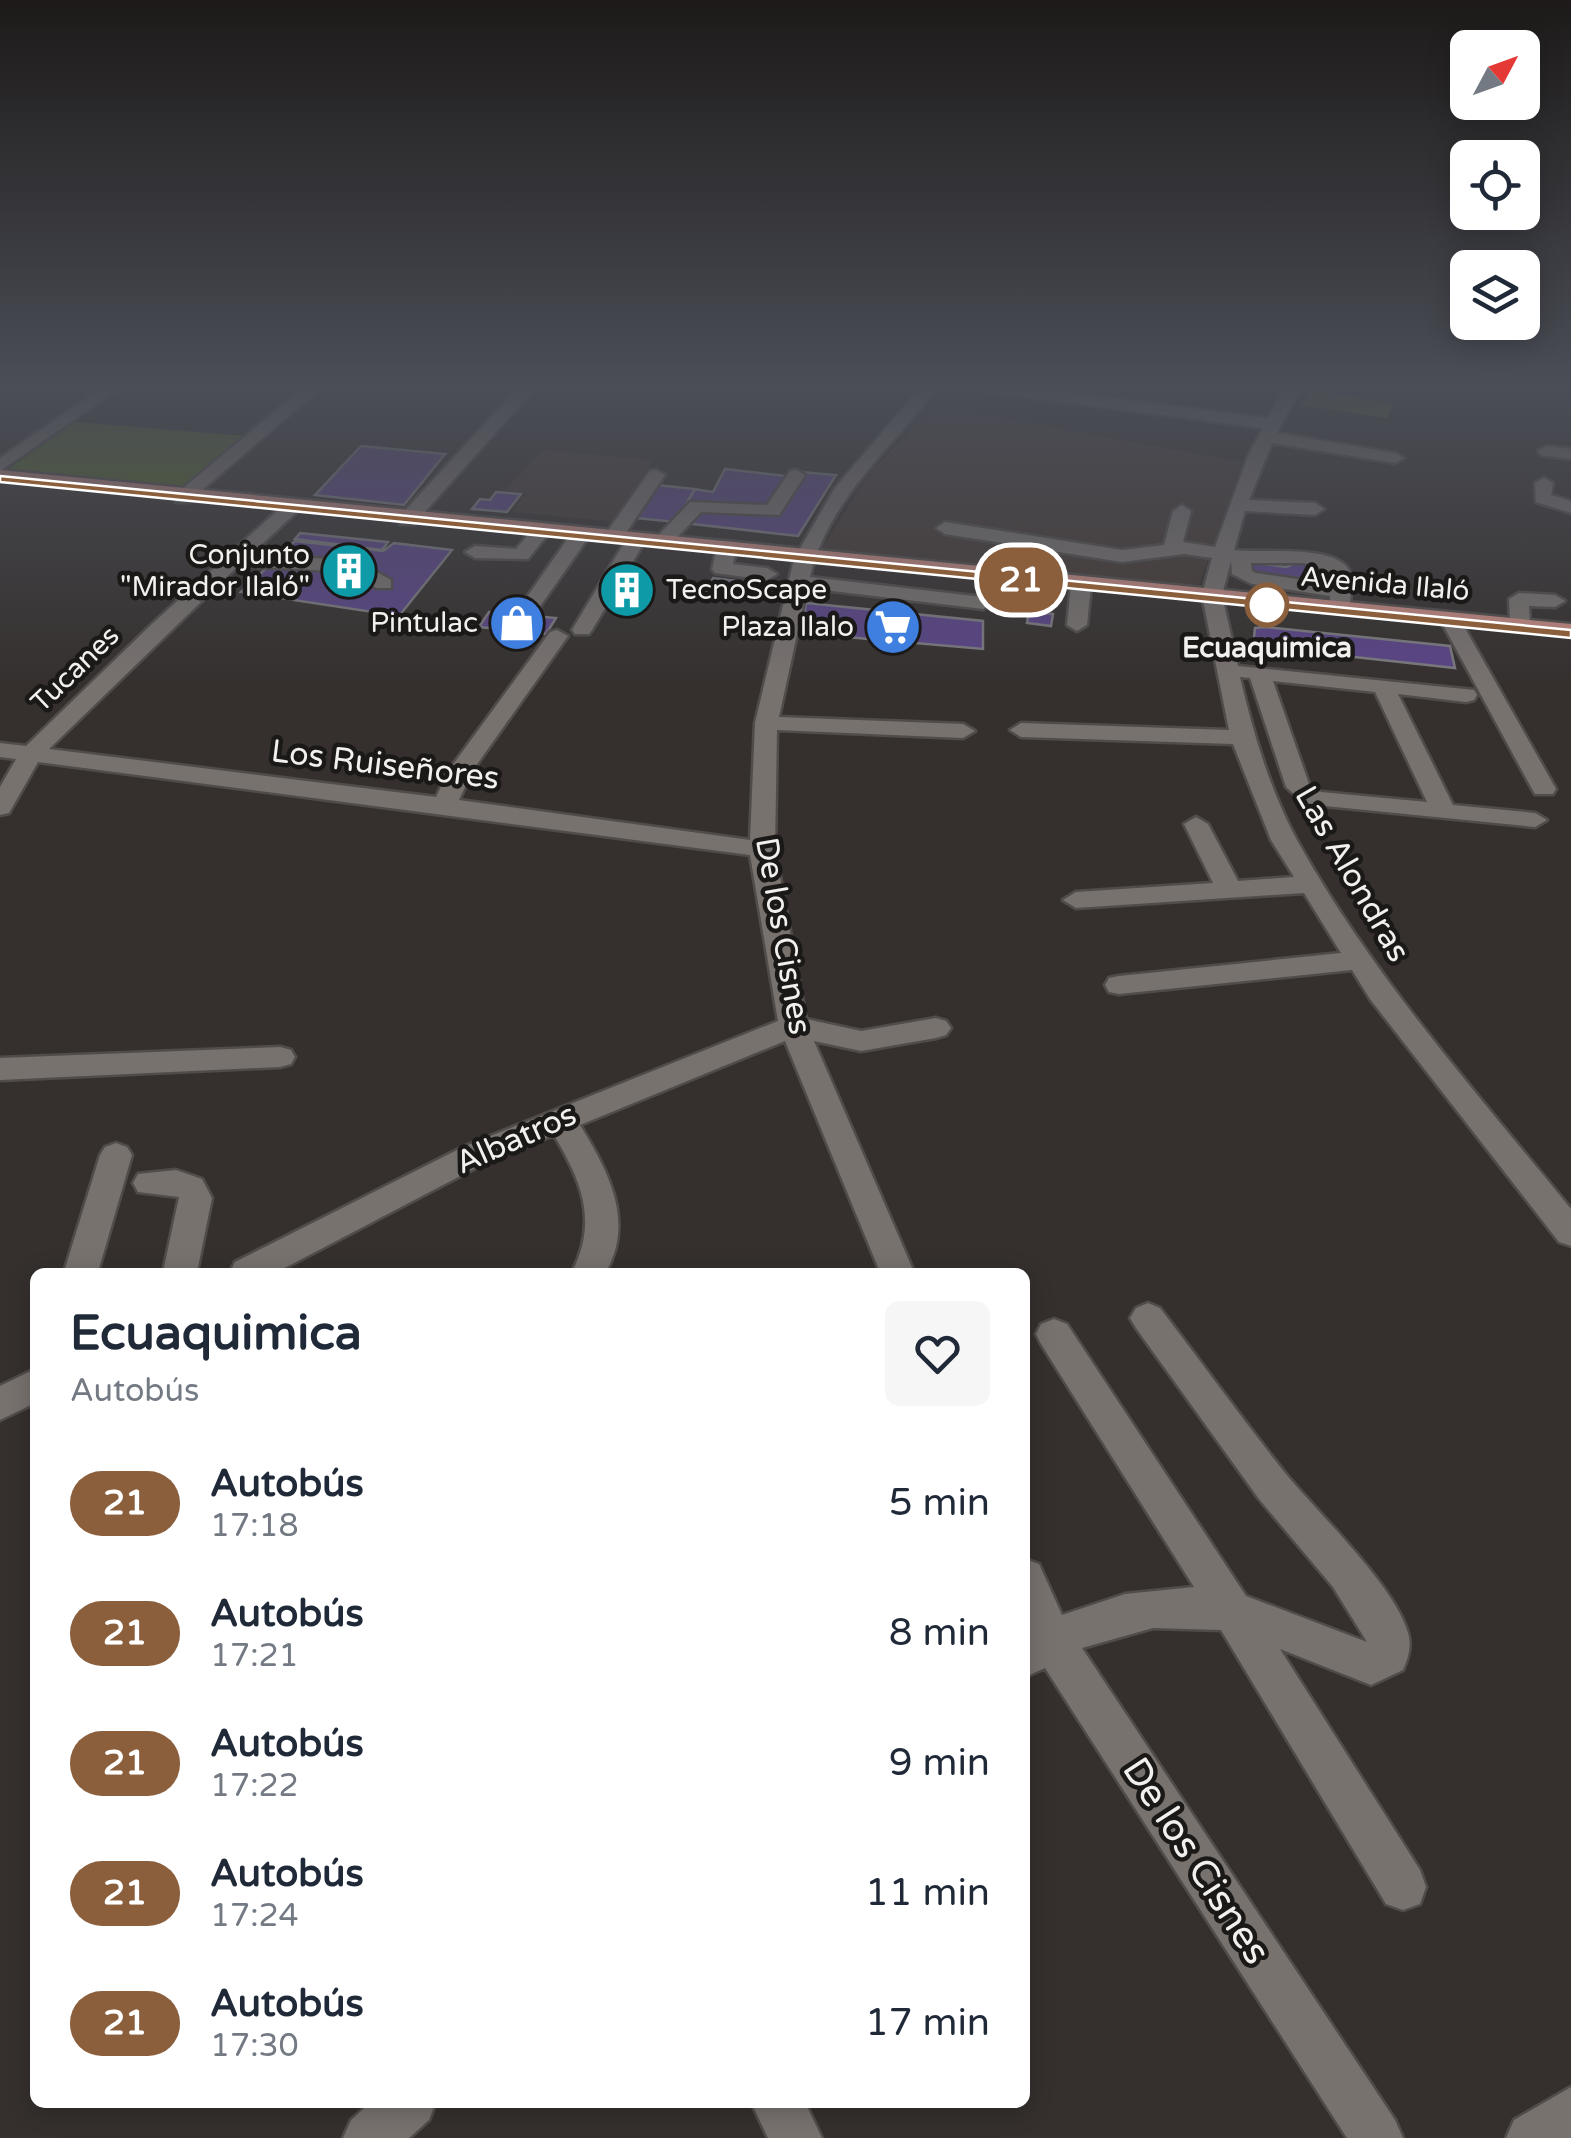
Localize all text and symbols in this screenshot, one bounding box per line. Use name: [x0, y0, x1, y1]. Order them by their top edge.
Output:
north arrow: [1450, 30, 1540, 120]
map controls: [1450, 30, 1540, 340]
button: locate: [1450, 140, 1540, 230]
button: layers: [1450, 250, 1540, 340]
place label: Conjunto "Mirador Ilaló": [120, 538, 310, 604]
building icon: Conjunto "Mirador Ilaló": [319, 541, 379, 601]
line badge: 21: [976, 548, 1066, 612]
text: 21: [999, 559, 1043, 601]
building icon: TecnoScape: [597, 560, 657, 620]
street label: Avenida Ilaló: [1299, 560, 1471, 608]
place label: TecnoScape: [666, 573, 827, 607]
marker: Ecuaquimica: [1246, 584, 1288, 626]
shop icon: Pintulac: [487, 593, 547, 653]
supermarket icon: Plaza Ilalo: [863, 597, 923, 657]
place label: Pintulac: [370, 606, 478, 640]
place label: Plaza Ilalo: [721, 610, 854, 644]
street label: Tucanes: [24, 619, 126, 719]
place label: Ecuaquimica: [1182, 631, 1352, 665]
street label: Los Ruiseñores: [269, 732, 501, 798]
street label: Las Alondras: [1286, 779, 1418, 969]
street label: De los Cisnes: [747, 834, 819, 1038]
street label: Albatros: [450, 1096, 582, 1182]
button: heart: [885, 1301, 990, 1406]
text: Ecuaquimica: [70, 1305, 362, 1363]
text: Autobús: [70, 1372, 199, 1410]
text: Autobús: [210, 1461, 364, 1507]
text: 5 min: [889, 1480, 990, 1526]
text: 21: [103, 1482, 147, 1524]
text: 17:18: [210, 1507, 299, 1545]
text: Autobús: [210, 1591, 364, 1637]
text: 8 min: [889, 1610, 990, 1656]
text: 21: [103, 1612, 147, 1654]
text: 17:21: [210, 1637, 299, 1675]
text: Autobús: [210, 1721, 364, 1767]
text: 9 min: [889, 1740, 990, 1786]
text: 21: [103, 1742, 147, 1784]
street label: De los Cisnes: [1112, 1749, 1280, 1973]
text: 17:22: [210, 1767, 299, 1805]
text: Autobús: [210, 1851, 364, 1897]
text: 11 min: [865, 1870, 990, 1916]
text: 21: [103, 1872, 147, 1914]
text: 17:24: [210, 1897, 299, 1935]
text: Autobús: [210, 1981, 364, 2027]
text: 17 min: [865, 2000, 990, 2046]
text: 21: [103, 2002, 147, 2044]
text: 17:30: [210, 2027, 299, 2065]

